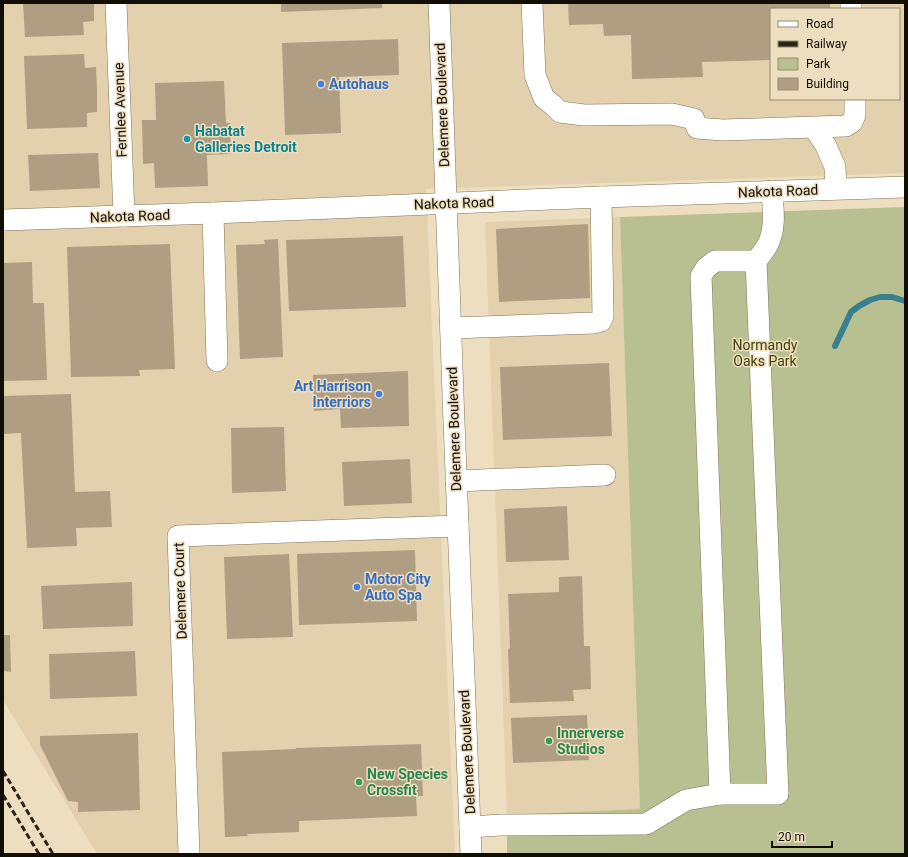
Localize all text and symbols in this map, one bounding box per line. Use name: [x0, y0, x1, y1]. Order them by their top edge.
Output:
legend: [770, 8, 900, 100]
text: Road: [806, 17, 834, 31]
text: Railway: [806, 37, 847, 51]
street label: Delemere Boulevard: [432, 42, 452, 168]
text: Park: [806, 57, 831, 71]
street label: Fernlee Avenue: [110, 62, 130, 158]
place label: Autohaus: [329, 76, 389, 92]
text: Building: [806, 77, 849, 91]
marker: Autohaus: [316, 79, 326, 89]
place label: Habatat Galleries Detroit: [195, 123, 297, 155]
marker: Habatat Galleries Detroit: [182, 134, 192, 144]
street label: Nakota Road: [738, 182, 818, 200]
street label: Nakota Road: [414, 194, 494, 212]
street label: Nakota Road: [90, 207, 170, 225]
park label: Normandy Oaks Park: [733, 337, 798, 369]
street label: Delemere Boulevard: [444, 366, 464, 492]
place label: Art Harrison Interriors: [294, 378, 371, 410]
marker: Art Harrison Interriors: [374, 389, 384, 399]
street label: Delemere Court: [170, 542, 190, 640]
place label: Motor City Auto Spa: [365, 571, 432, 603]
marker: Motor City Auto Spa: [352, 582, 362, 592]
street label: Delemere Boulevard: [456, 689, 478, 815]
place label: Innerverse Studios: [557, 725, 624, 757]
marker: Innerverse Studios: [544, 736, 554, 746]
place label: New Species Crossfit: [367, 766, 448, 798]
marker: New Species Crossfit: [354, 777, 364, 787]
scale bar: [772, 823, 832, 849]
text: 20 m: [778, 830, 805, 844]

